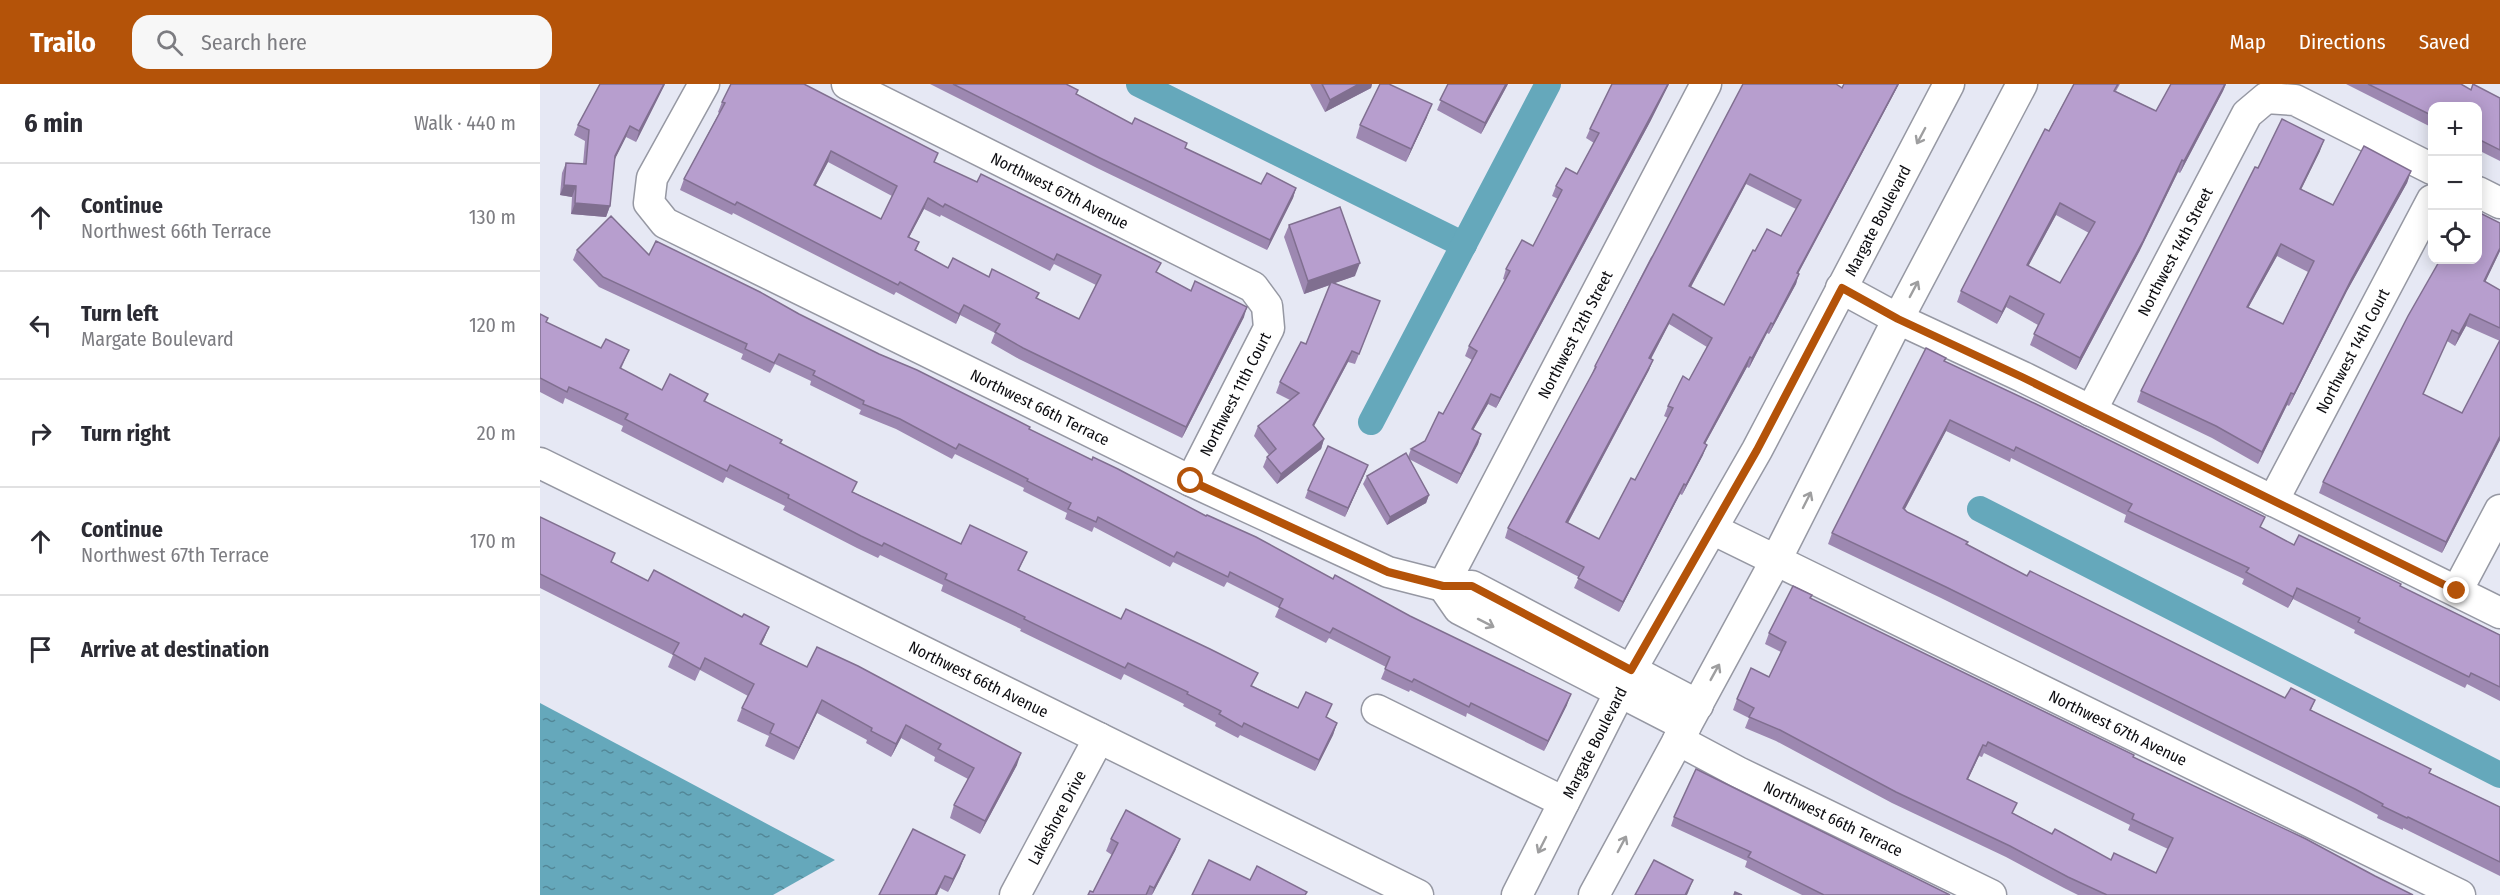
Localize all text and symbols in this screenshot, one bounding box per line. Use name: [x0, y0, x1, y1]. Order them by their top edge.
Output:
search box: [132, 15, 552, 69]
text: Trailo: [30, 26, 96, 59]
icon: search: [153, 26, 186, 59]
text: Search here: [201, 29, 307, 56]
text: Map: [2229, 29, 2266, 55]
text: Directions: [2299, 29, 2386, 55]
text: Saved: [2419, 29, 2470, 55]
map controls: [2428, 102, 2482, 264]
button: +: [2428, 102, 2482, 156]
text: 6 min: [24, 108, 83, 139]
text: Walk · 440 m: [414, 111, 516, 135]
one-way arrow: [1915, 126, 1926, 144]
street label: Northwest 67th Avenue: [988, 149, 1132, 233]
button: −: [2428, 156, 2482, 210]
street label: Margate Boulevard: [1841, 162, 1915, 279]
street label: Northwest 14th Street: [2134, 184, 2217, 319]
text: Continue: [81, 192, 163, 219]
icon: ahead: [24, 201, 57, 234]
text: 130 m: [469, 205, 516, 229]
button: locate: [2428, 210, 2482, 264]
text: Northwest 66th Terrace: [81, 219, 271, 243]
street label: Northwest 12th Street: [1534, 267, 1617, 402]
one-way arrow: [1909, 280, 1920, 298]
street label: Northwest 14th Court: [2312, 285, 2394, 417]
text: Turn left: [81, 300, 159, 327]
icon: left: [24, 309, 57, 342]
text: 120 m: [469, 313, 516, 337]
text: Margate Boulevard: [81, 327, 234, 351]
street label: Northwest 11th Court: [1196, 328, 1275, 459]
street label: Northwest 66th Terrace: [967, 365, 1113, 450]
icon: right: [24, 417, 57, 450]
text: Turn right: [81, 420, 170, 447]
text: 20 m: [477, 421, 516, 445]
route start: [1177, 467, 1203, 493]
one-way arrow: [1801, 491, 1813, 509]
text: Continue: [81, 516, 163, 543]
icon: ahead: [24, 525, 57, 558]
text: 170 m: [470, 529, 516, 553]
text: Northwest 67th Terrace: [81, 543, 269, 567]
route end: [2443, 577, 2469, 603]
one-way arrow: [1477, 618, 1495, 629]
icon: arrive: [24, 633, 57, 666]
text: Arrive at destination: [81, 636, 269, 663]
street label: Northwest 66th Avenue: [906, 637, 1051, 722]
one-way arrow: [1709, 664, 1721, 681]
street label: Margate Boulevard: [1559, 684, 1631, 802]
street label: Northwest 67th Avenue: [2046, 686, 2190, 770]
street label: Lakeshore Drive: [1024, 767, 1090, 868]
street label: Northwest 66th Terrace: [1760, 777, 1906, 861]
one-way arrow: [1536, 835, 1548, 853]
one-way arrow: [1617, 835, 1628, 853]

